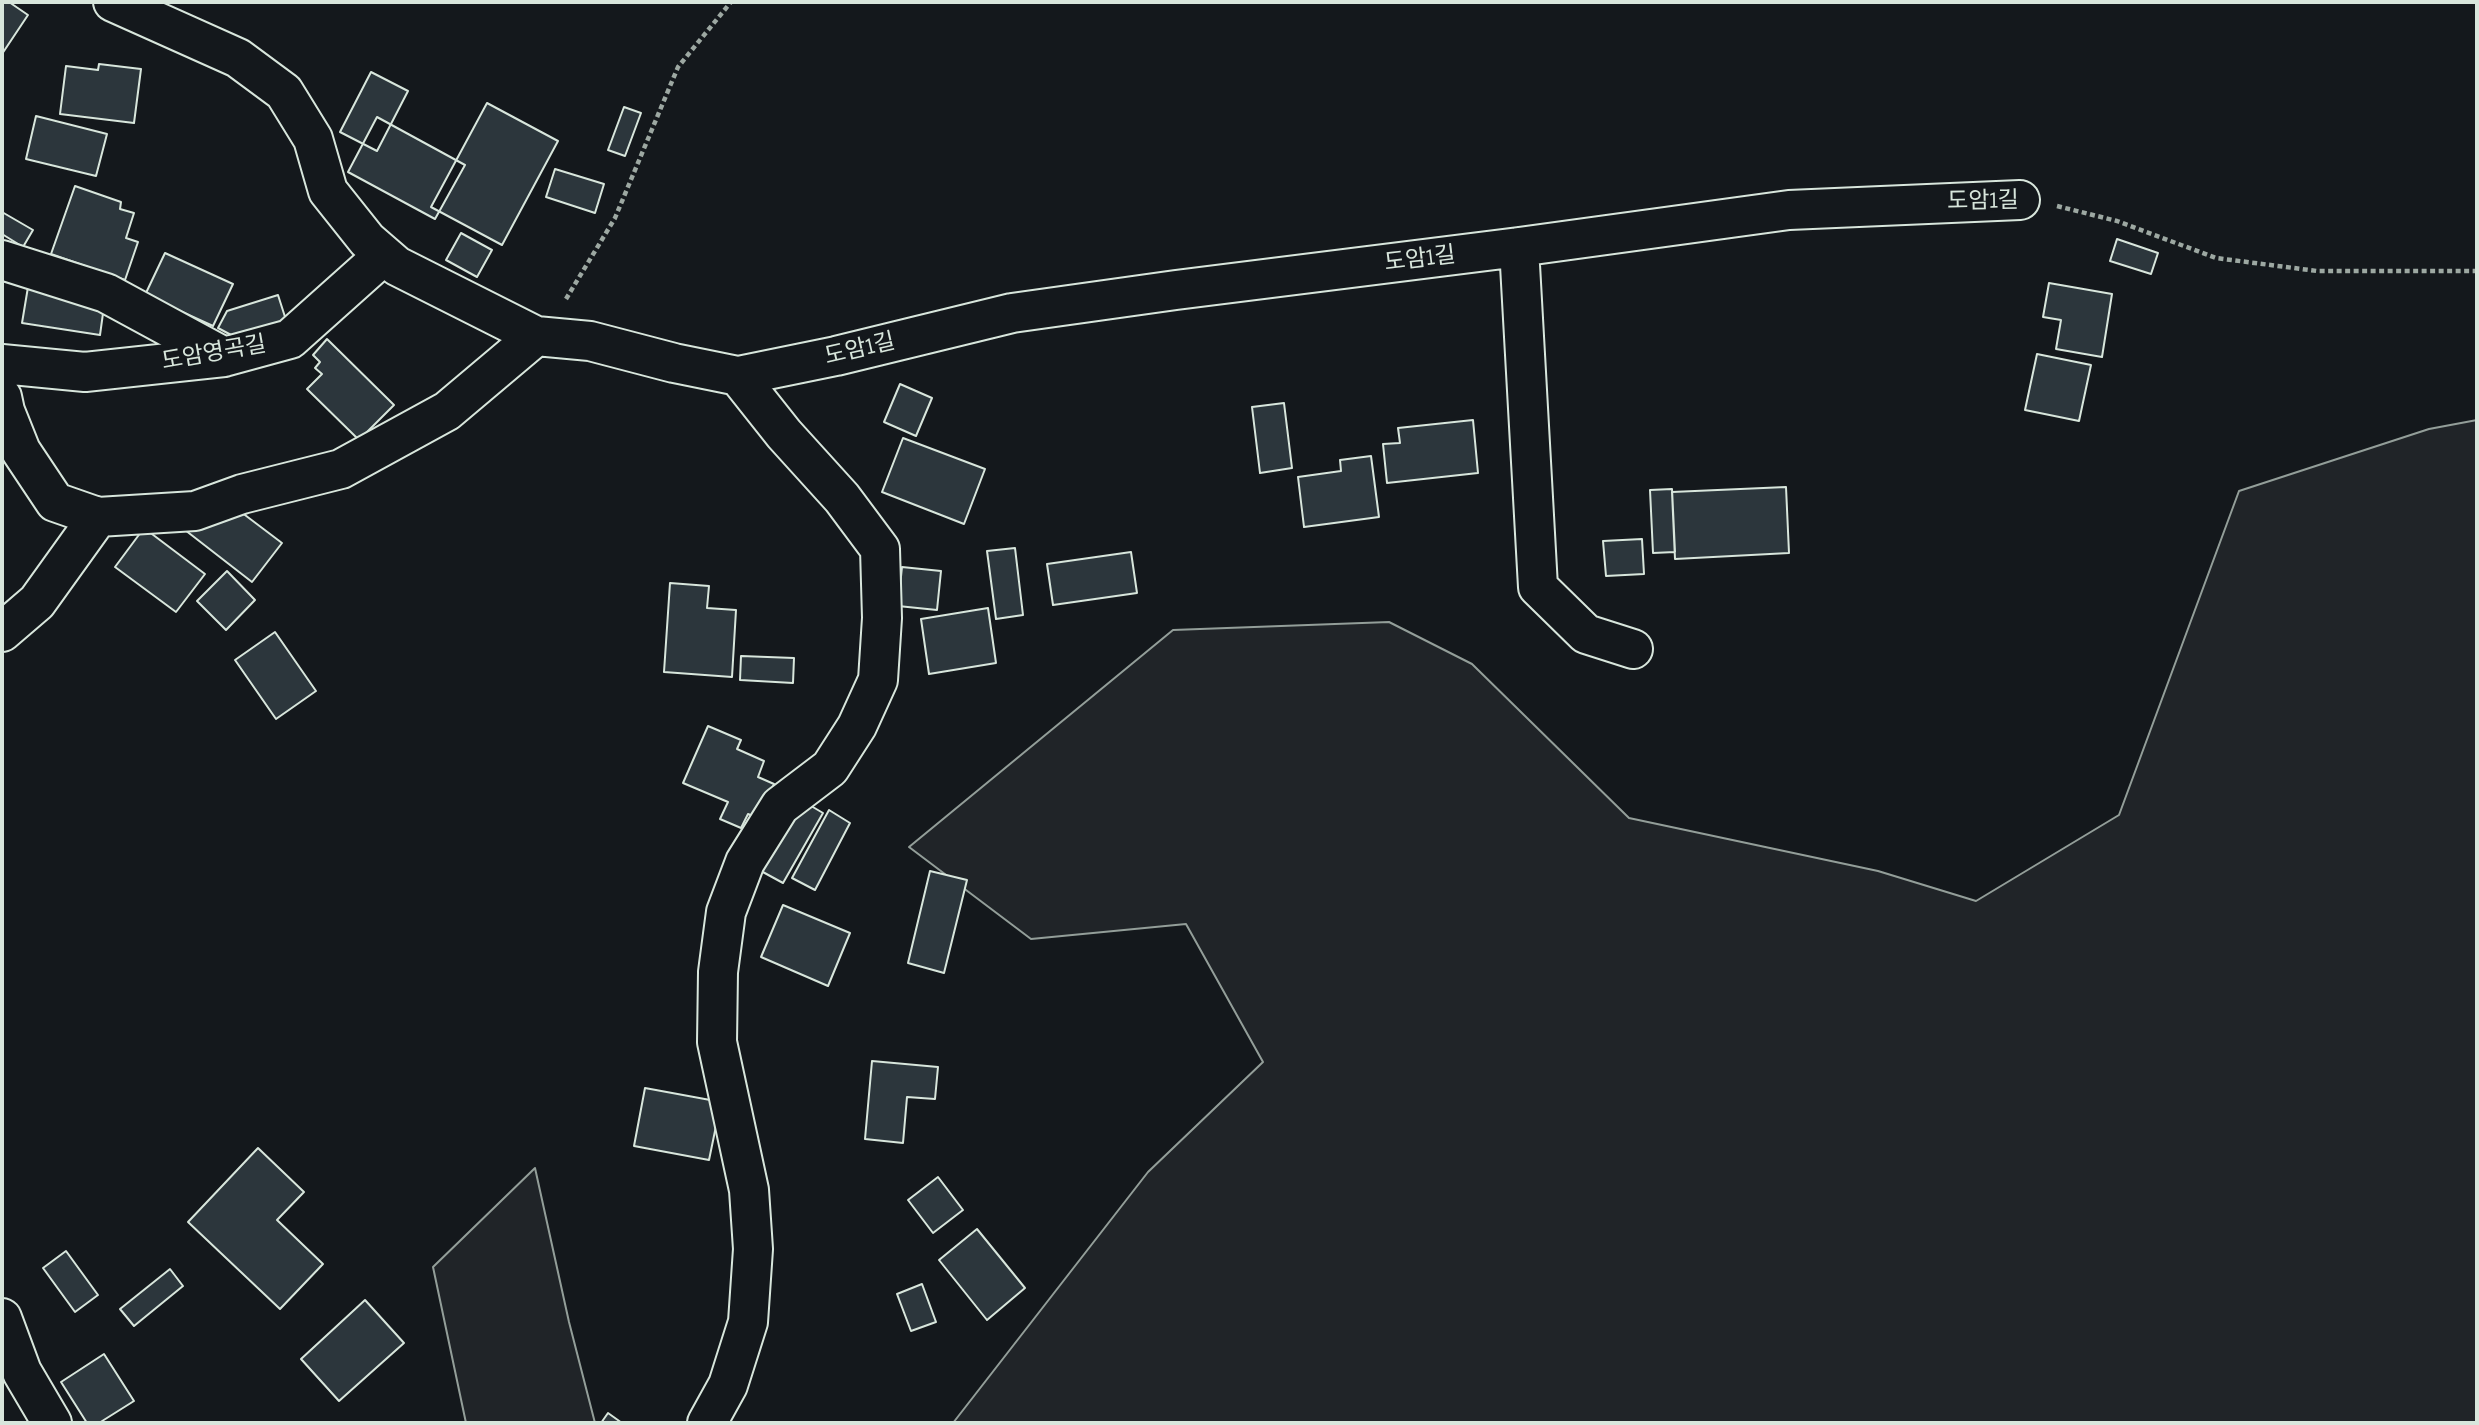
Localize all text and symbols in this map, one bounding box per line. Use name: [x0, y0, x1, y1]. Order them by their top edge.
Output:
street label: 도암1길: [1947, 188, 2019, 216]
street label: 도암1길: [1383, 242, 1457, 278]
street label: 도암1길: [822, 329, 898, 371]
street label: 도암영곡길: [160, 331, 268, 377]

